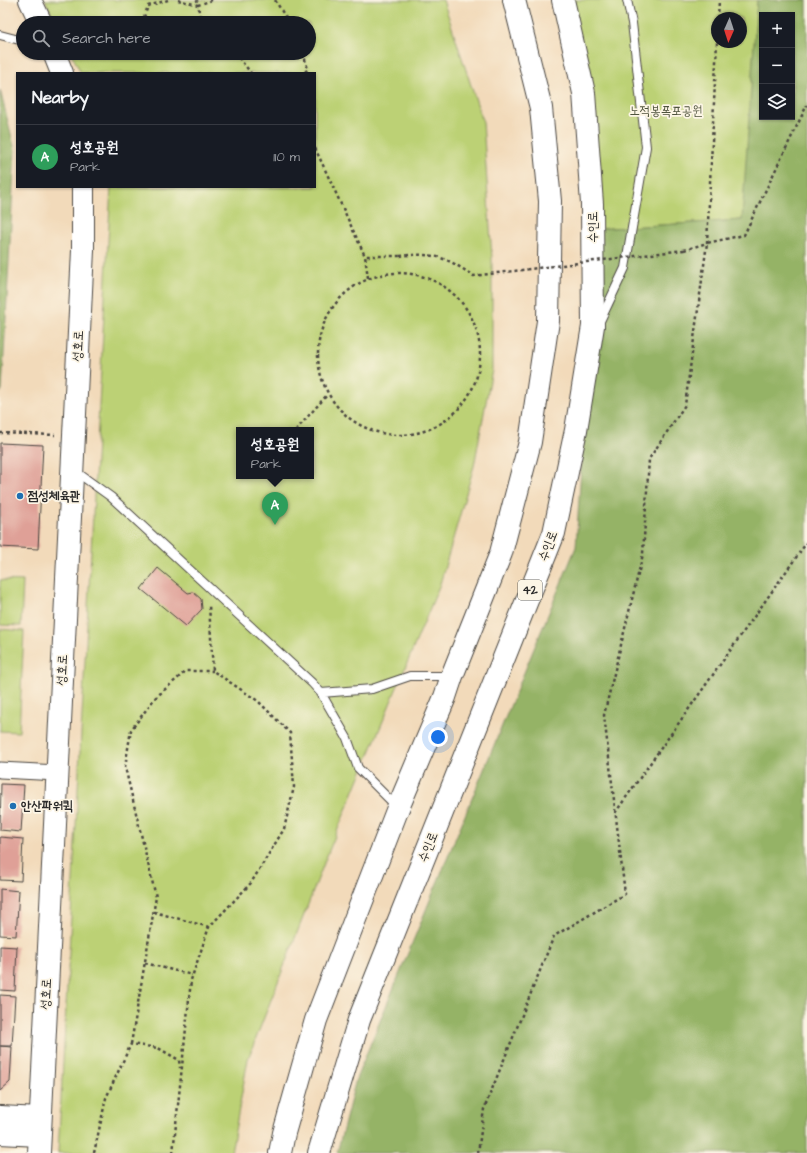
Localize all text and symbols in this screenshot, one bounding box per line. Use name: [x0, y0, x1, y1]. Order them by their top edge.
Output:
north arrow: [711, 12, 747, 48]
map controls: [759, 12, 795, 120]
button: +: [759, 12, 795, 48]
search box: [16, 16, 316, 60]
icon: search: [30, 27, 52, 49]
text: Search here: [62, 28, 151, 49]
button: −: [759, 48, 795, 84]
button: layers: [759, 84, 795, 120]
text: Nearby: [32, 86, 89, 110]
park label: 노적봉폭포공원: [629, 102, 703, 120]
text: 성호공원: [70, 137, 118, 158]
text: A: [41, 148, 49, 166]
text: 110 m: [273, 148, 300, 166]
text: Park: [70, 158, 100, 176]
street label: 수인로: [584, 211, 602, 243]
street label: 성호로: [68, 330, 88, 362]
popup: [236, 427, 314, 479]
text: 성호공원: [251, 434, 299, 455]
text: Park: [251, 455, 281, 473]
place label: 점성체육관: [27, 487, 81, 505]
marker: 점성체육관: [15, 491, 25, 501]
pin: A: [262, 492, 288, 525]
street label: 수인로: [534, 528, 562, 564]
road number: 42: [518, 580, 542, 600]
street label: 성호로: [52, 654, 72, 686]
your location: [428, 727, 448, 747]
place label: 안산파워퀵: [21, 797, 73, 815]
marker: 안산파워퀵: [8, 801, 18, 811]
street label: 수인로: [414, 829, 442, 865]
street label: 성호로: [36, 978, 56, 1010]

